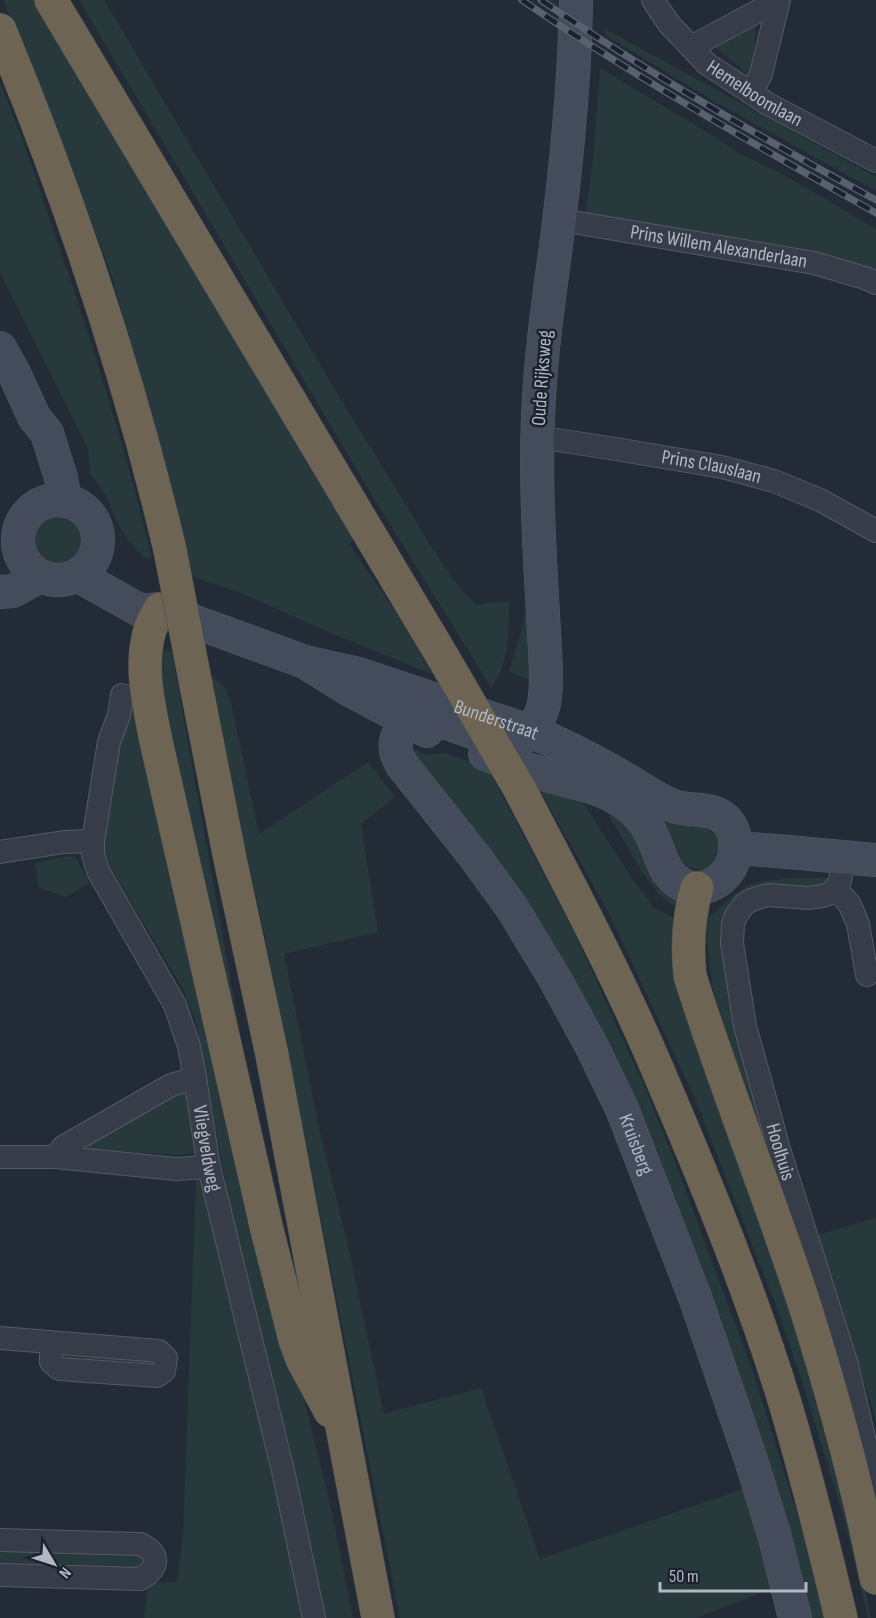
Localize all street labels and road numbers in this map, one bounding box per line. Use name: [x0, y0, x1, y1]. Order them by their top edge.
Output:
street label: Hemelboomlaan: [702, 55, 807, 132]
street label: Prins Willem Alexanderlaan: [628, 220, 809, 274]
street label: Oude Rijksweg: [527, 329, 557, 427]
street label: Prins Clauslaan: [660, 445, 764, 489]
street label: Bunderstraat: [451, 695, 542, 746]
street label: Vliegveldweg: [187, 1104, 227, 1194]
street label: Kruisberg: [613, 1110, 658, 1178]
street label: Hoolhuis: [760, 1121, 800, 1183]

